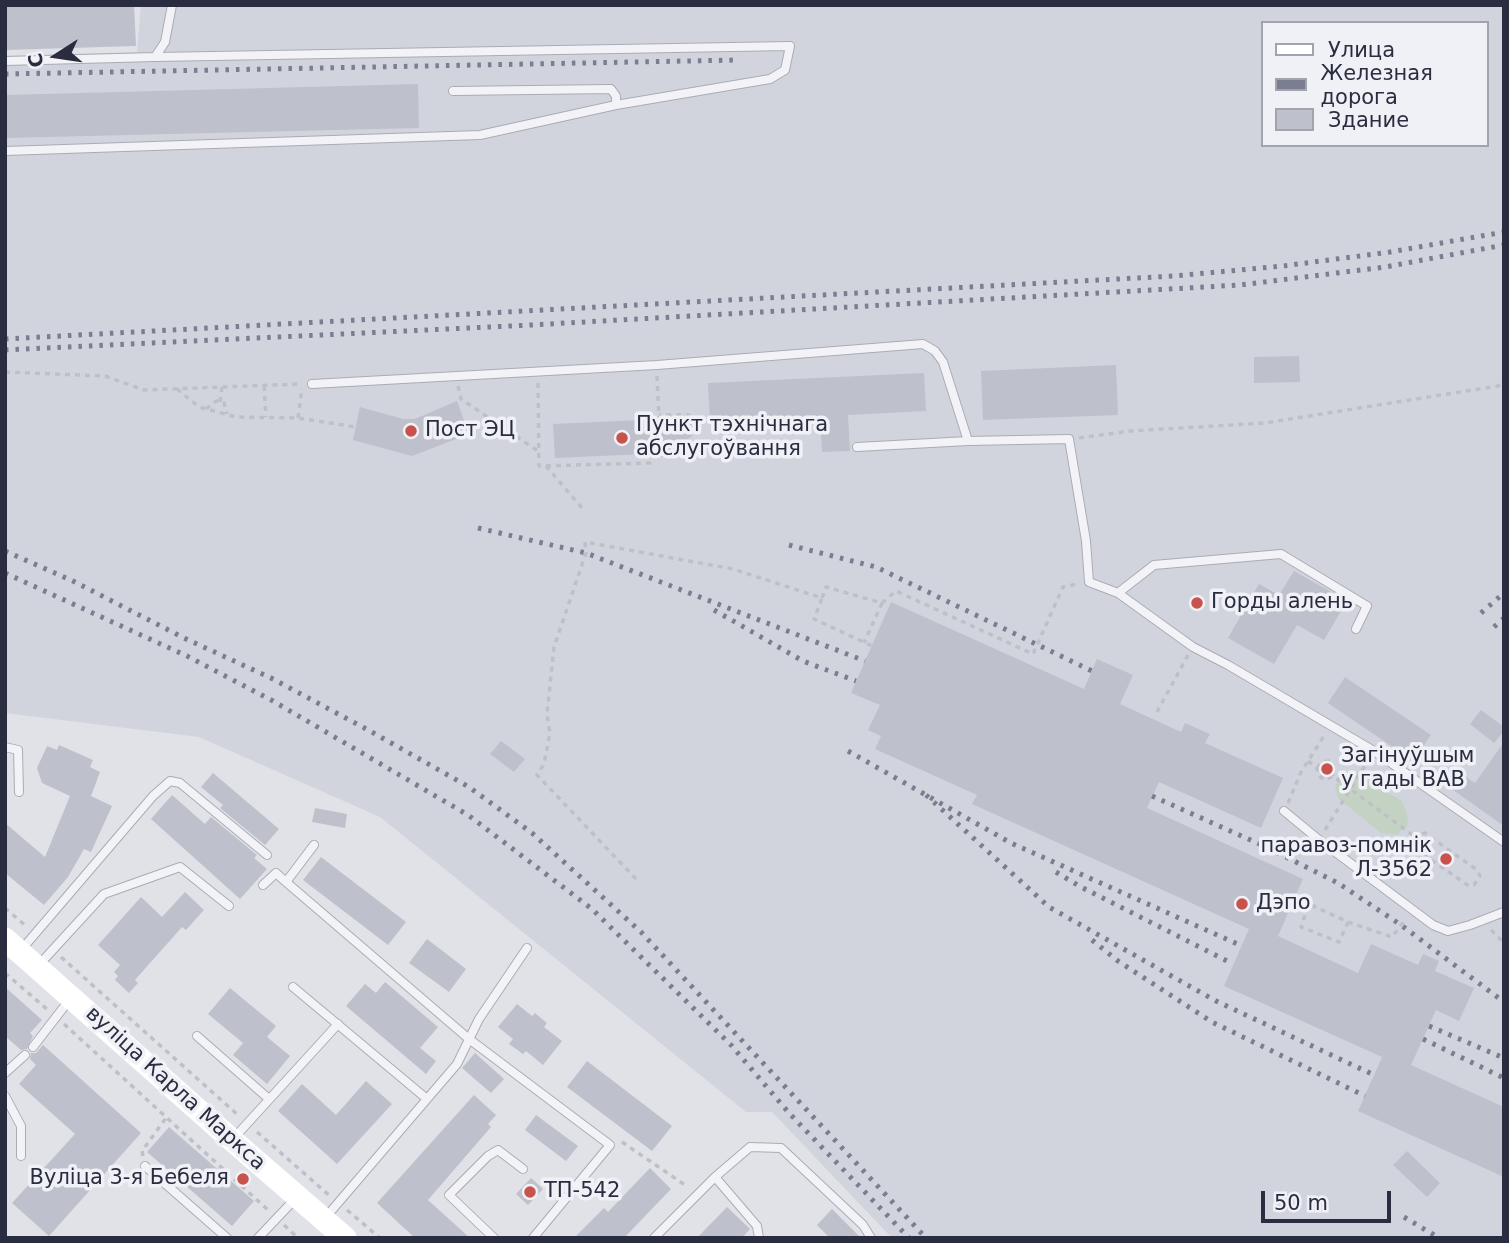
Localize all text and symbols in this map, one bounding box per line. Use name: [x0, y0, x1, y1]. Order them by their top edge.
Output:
north arrow: [21, 21, 91, 91]
legend: [1260, 21, 1488, 147]
text: Улица: [1328, 38, 1395, 62]
text: С: [23, 51, 48, 69]
text: Железная дорога: [1321, 61, 1433, 109]
text: Здание: [1328, 108, 1409, 132]
place label: Пункт тэхнічнага абслугоўвання: [636, 413, 828, 463]
place label: Пост ЭЦ: [425, 418, 515, 444]
marker: Пост ЭЦ: [403, 423, 419, 439]
marker: Пункт тэхнічнага абслугоўвання: [614, 430, 630, 446]
place label: Горды алень: [1211, 590, 1353, 616]
marker: Горды алень: [1189, 595, 1205, 611]
place label: Загінуўшым у гады ВАВ: [1341, 744, 1474, 794]
marker: Загінуўшым у гады ВАВ: [1319, 761, 1335, 777]
place label: паравоз-помнік Л-3562: [1261, 834, 1432, 884]
marker: паравоз-помнік Л-3562: [1438, 851, 1454, 867]
place label: Дэпо: [1256, 891, 1311, 917]
marker: Дэпо: [1234, 896, 1250, 912]
street label: вуліца Карла Маркса: [80, 1002, 270, 1176]
place label: Вуліца 3-я Бебеля: [30, 1166, 229, 1192]
marker: Вуліца 3-я Бебеля: [235, 1171, 251, 1187]
scale bar: [1264, 1176, 1394, 1220]
place label: ТП-542: [544, 1179, 620, 1205]
marker: ТП-542: [522, 1184, 538, 1200]
text: 50 m: [1274, 1191, 1328, 1215]

